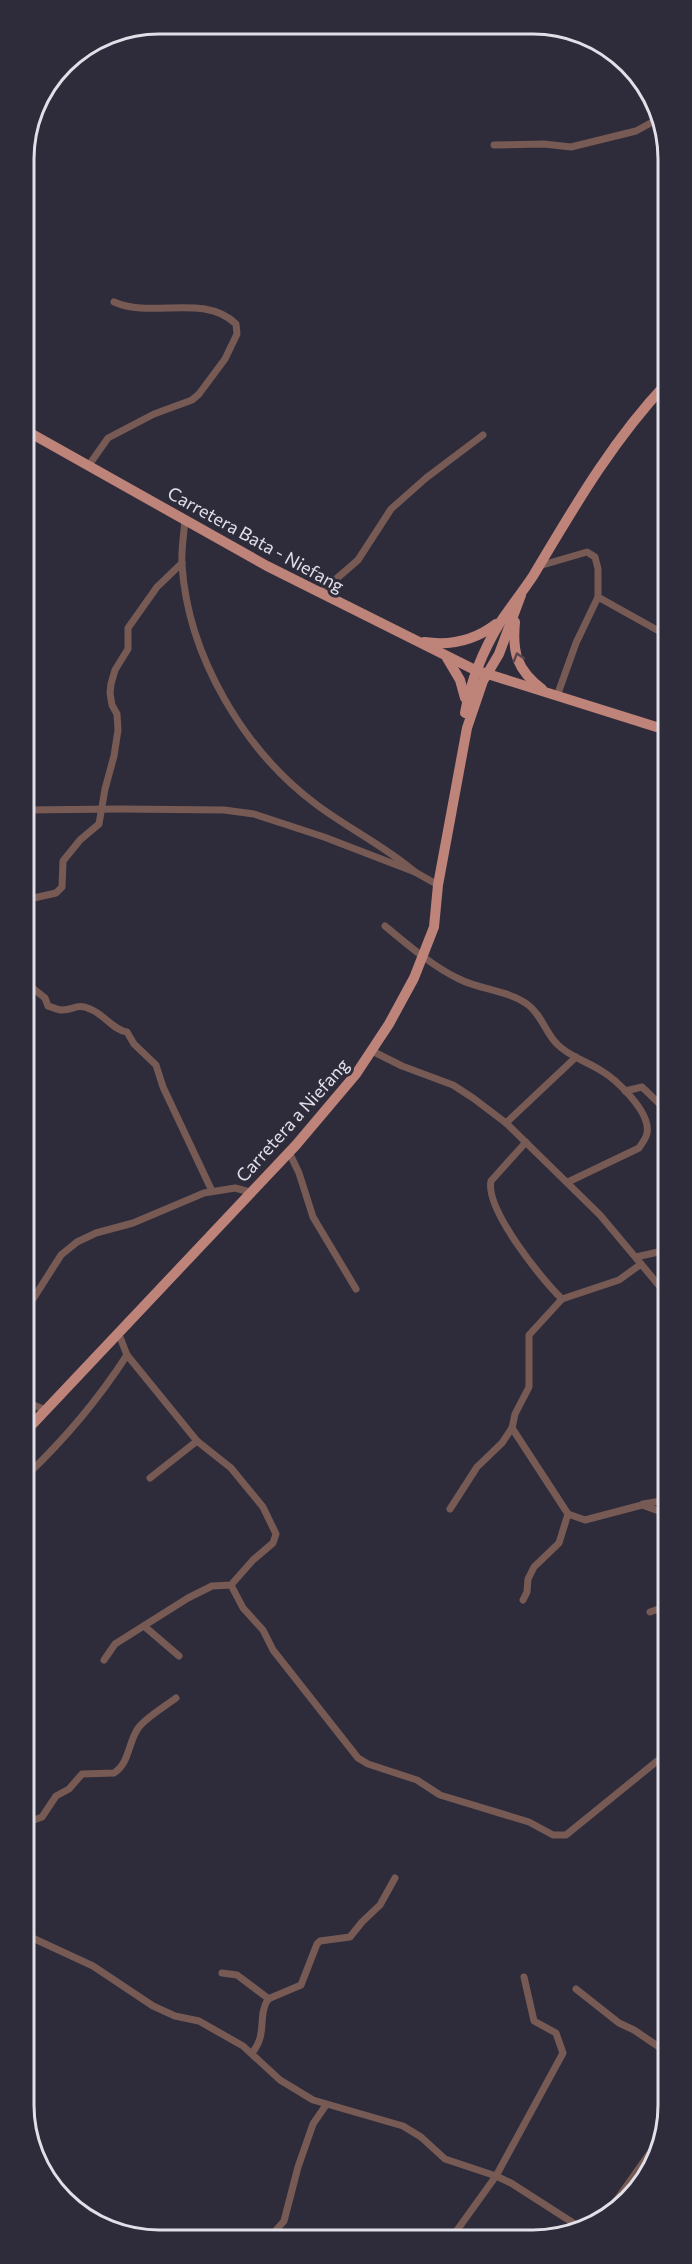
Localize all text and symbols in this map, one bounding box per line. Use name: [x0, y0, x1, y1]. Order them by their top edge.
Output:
street label: Carretera Bata - Niefang: [164, 481, 348, 597]
one-way arrow: [513, 652, 525, 663]
street label: Carretera a Niefang: [231, 1054, 353, 1186]

